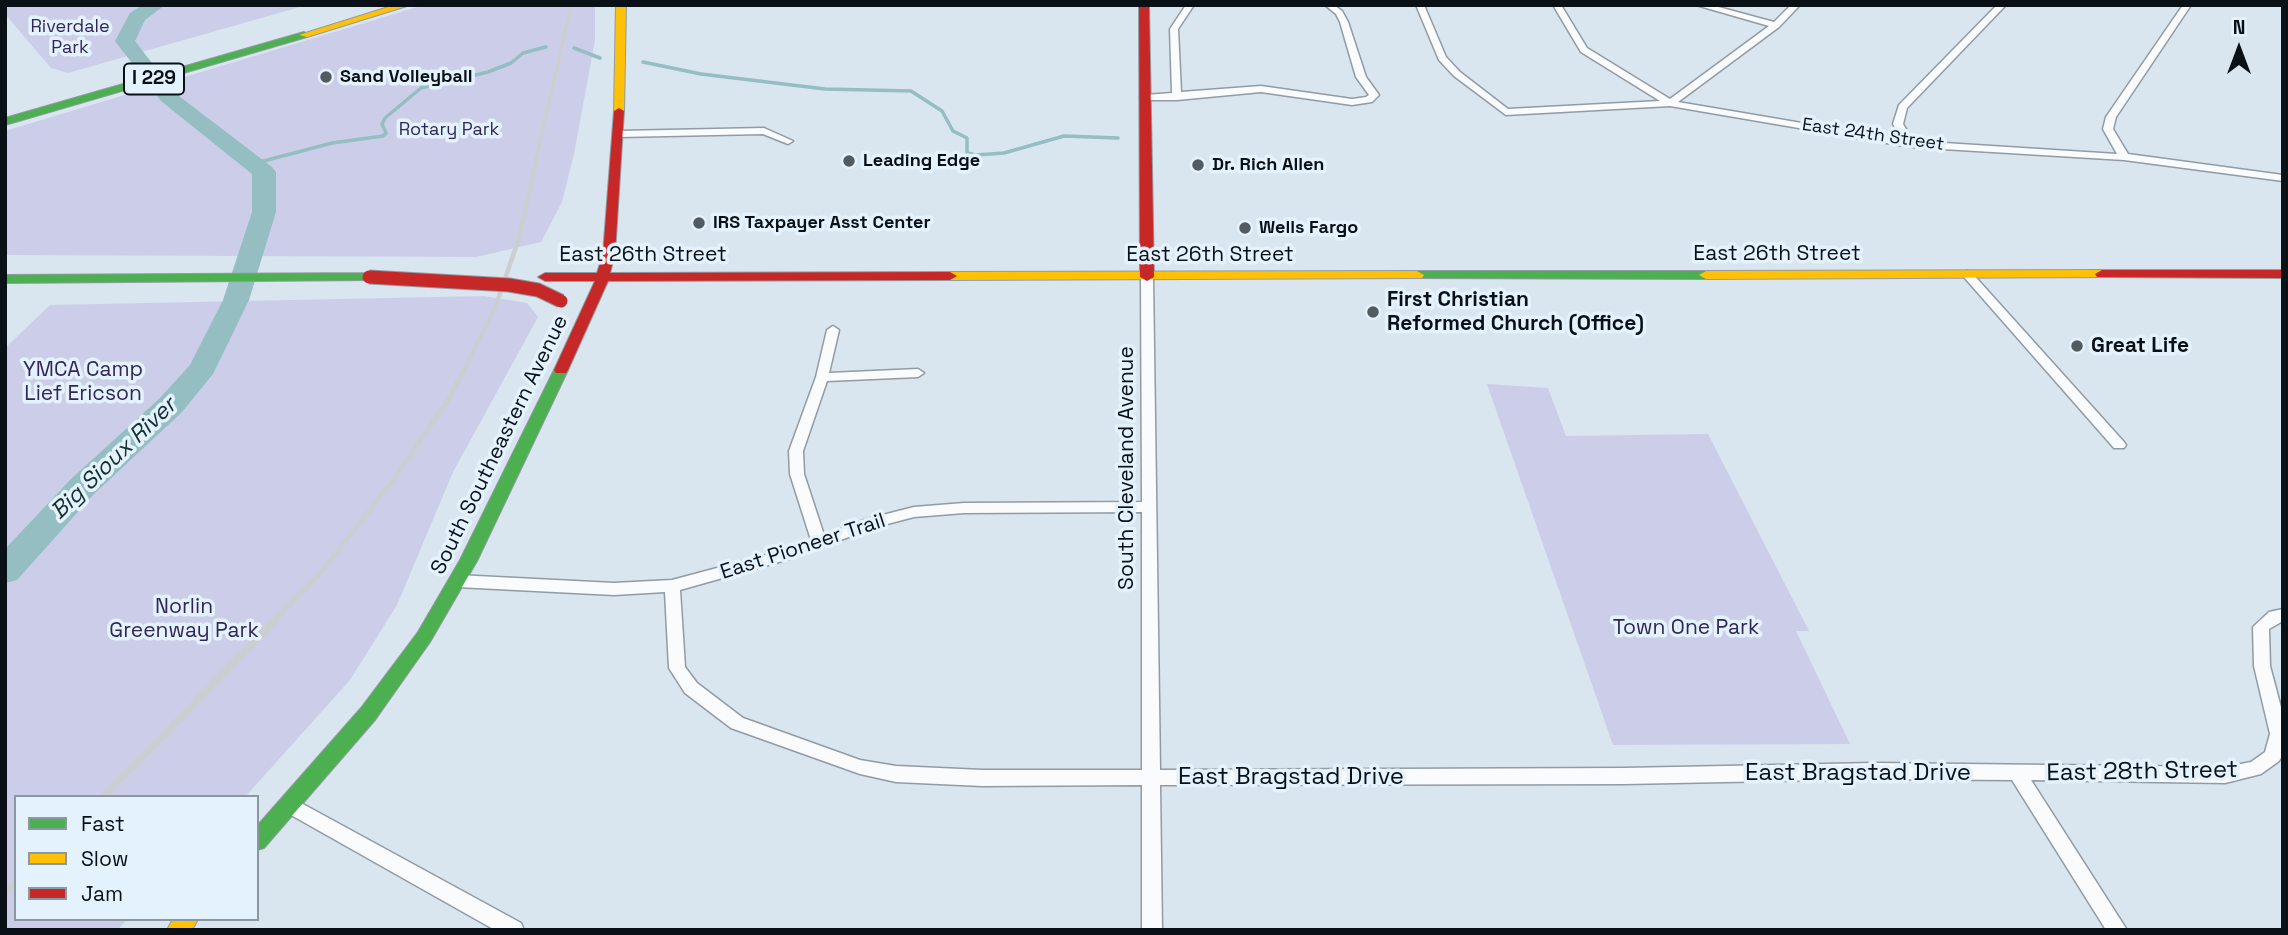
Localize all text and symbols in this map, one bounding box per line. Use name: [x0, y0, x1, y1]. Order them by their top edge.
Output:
north arrow: [2204, 14, 2274, 84]
text: N: [2233, 15, 2245, 40]
park label: Riverdale Park: [30, 16, 110, 58]
road number: I 229: [124, 64, 184, 94]
place label: Sand Volleyball: [340, 66, 473, 88]
marker: Sand Volleyball: [318, 69, 334, 85]
street label: East 24th Street: [1801, 114, 1945, 156]
park label: Rotary Park: [399, 119, 499, 141]
place label: Leading Edge: [863, 150, 980, 172]
marker: Leading Edge: [841, 153, 857, 169]
place label: Dr. Rich Allen: [1212, 154, 1324, 176]
marker: Dr. Rich Allen: [1190, 157, 1206, 173]
place label: IRS Taxpayer Asst Center: [713, 212, 931, 234]
marker: IRS Taxpayer Asst Center: [691, 215, 707, 231]
place label: Wells Fargo: [1259, 217, 1358, 239]
marker: Wells Fargo: [1237, 220, 1253, 236]
street label: East 26th Street: [1693, 241, 1861, 267]
street label: East 26th Street: [559, 242, 727, 268]
street label: East 26th Street: [1126, 242, 1294, 268]
place label: First Christian Reformed Church (Office): [1387, 287, 1644, 337]
marker: First Christian Reformed Church (Office): [1365, 304, 1381, 320]
street label: South Southeastern Avenue: [426, 311, 574, 579]
place label: Great Life: [2091, 333, 2189, 359]
marker: Great Life: [2069, 338, 2085, 354]
street label: South Cleveland Avenue: [1114, 346, 1140, 590]
park label: YMCA Camp Lief Ericson: [23, 357, 143, 407]
water label: Big Sioux River: [46, 392, 182, 526]
street label: East Pioneer Trail: [717, 508, 889, 586]
park label: Norlin Greenway Park: [109, 594, 259, 644]
park label: Town One Park: [1613, 615, 1759, 641]
street label: East 28th Street: [2046, 756, 2238, 788]
street label: East Bragstad Drive: [1745, 759, 1971, 787]
street label: East Bragstad Drive: [1178, 763, 1404, 791]
legend: [14, 795, 259, 921]
text: Fast: [81, 810, 125, 837]
text: Slow: [81, 845, 129, 872]
text: Jam: [81, 880, 123, 907]

